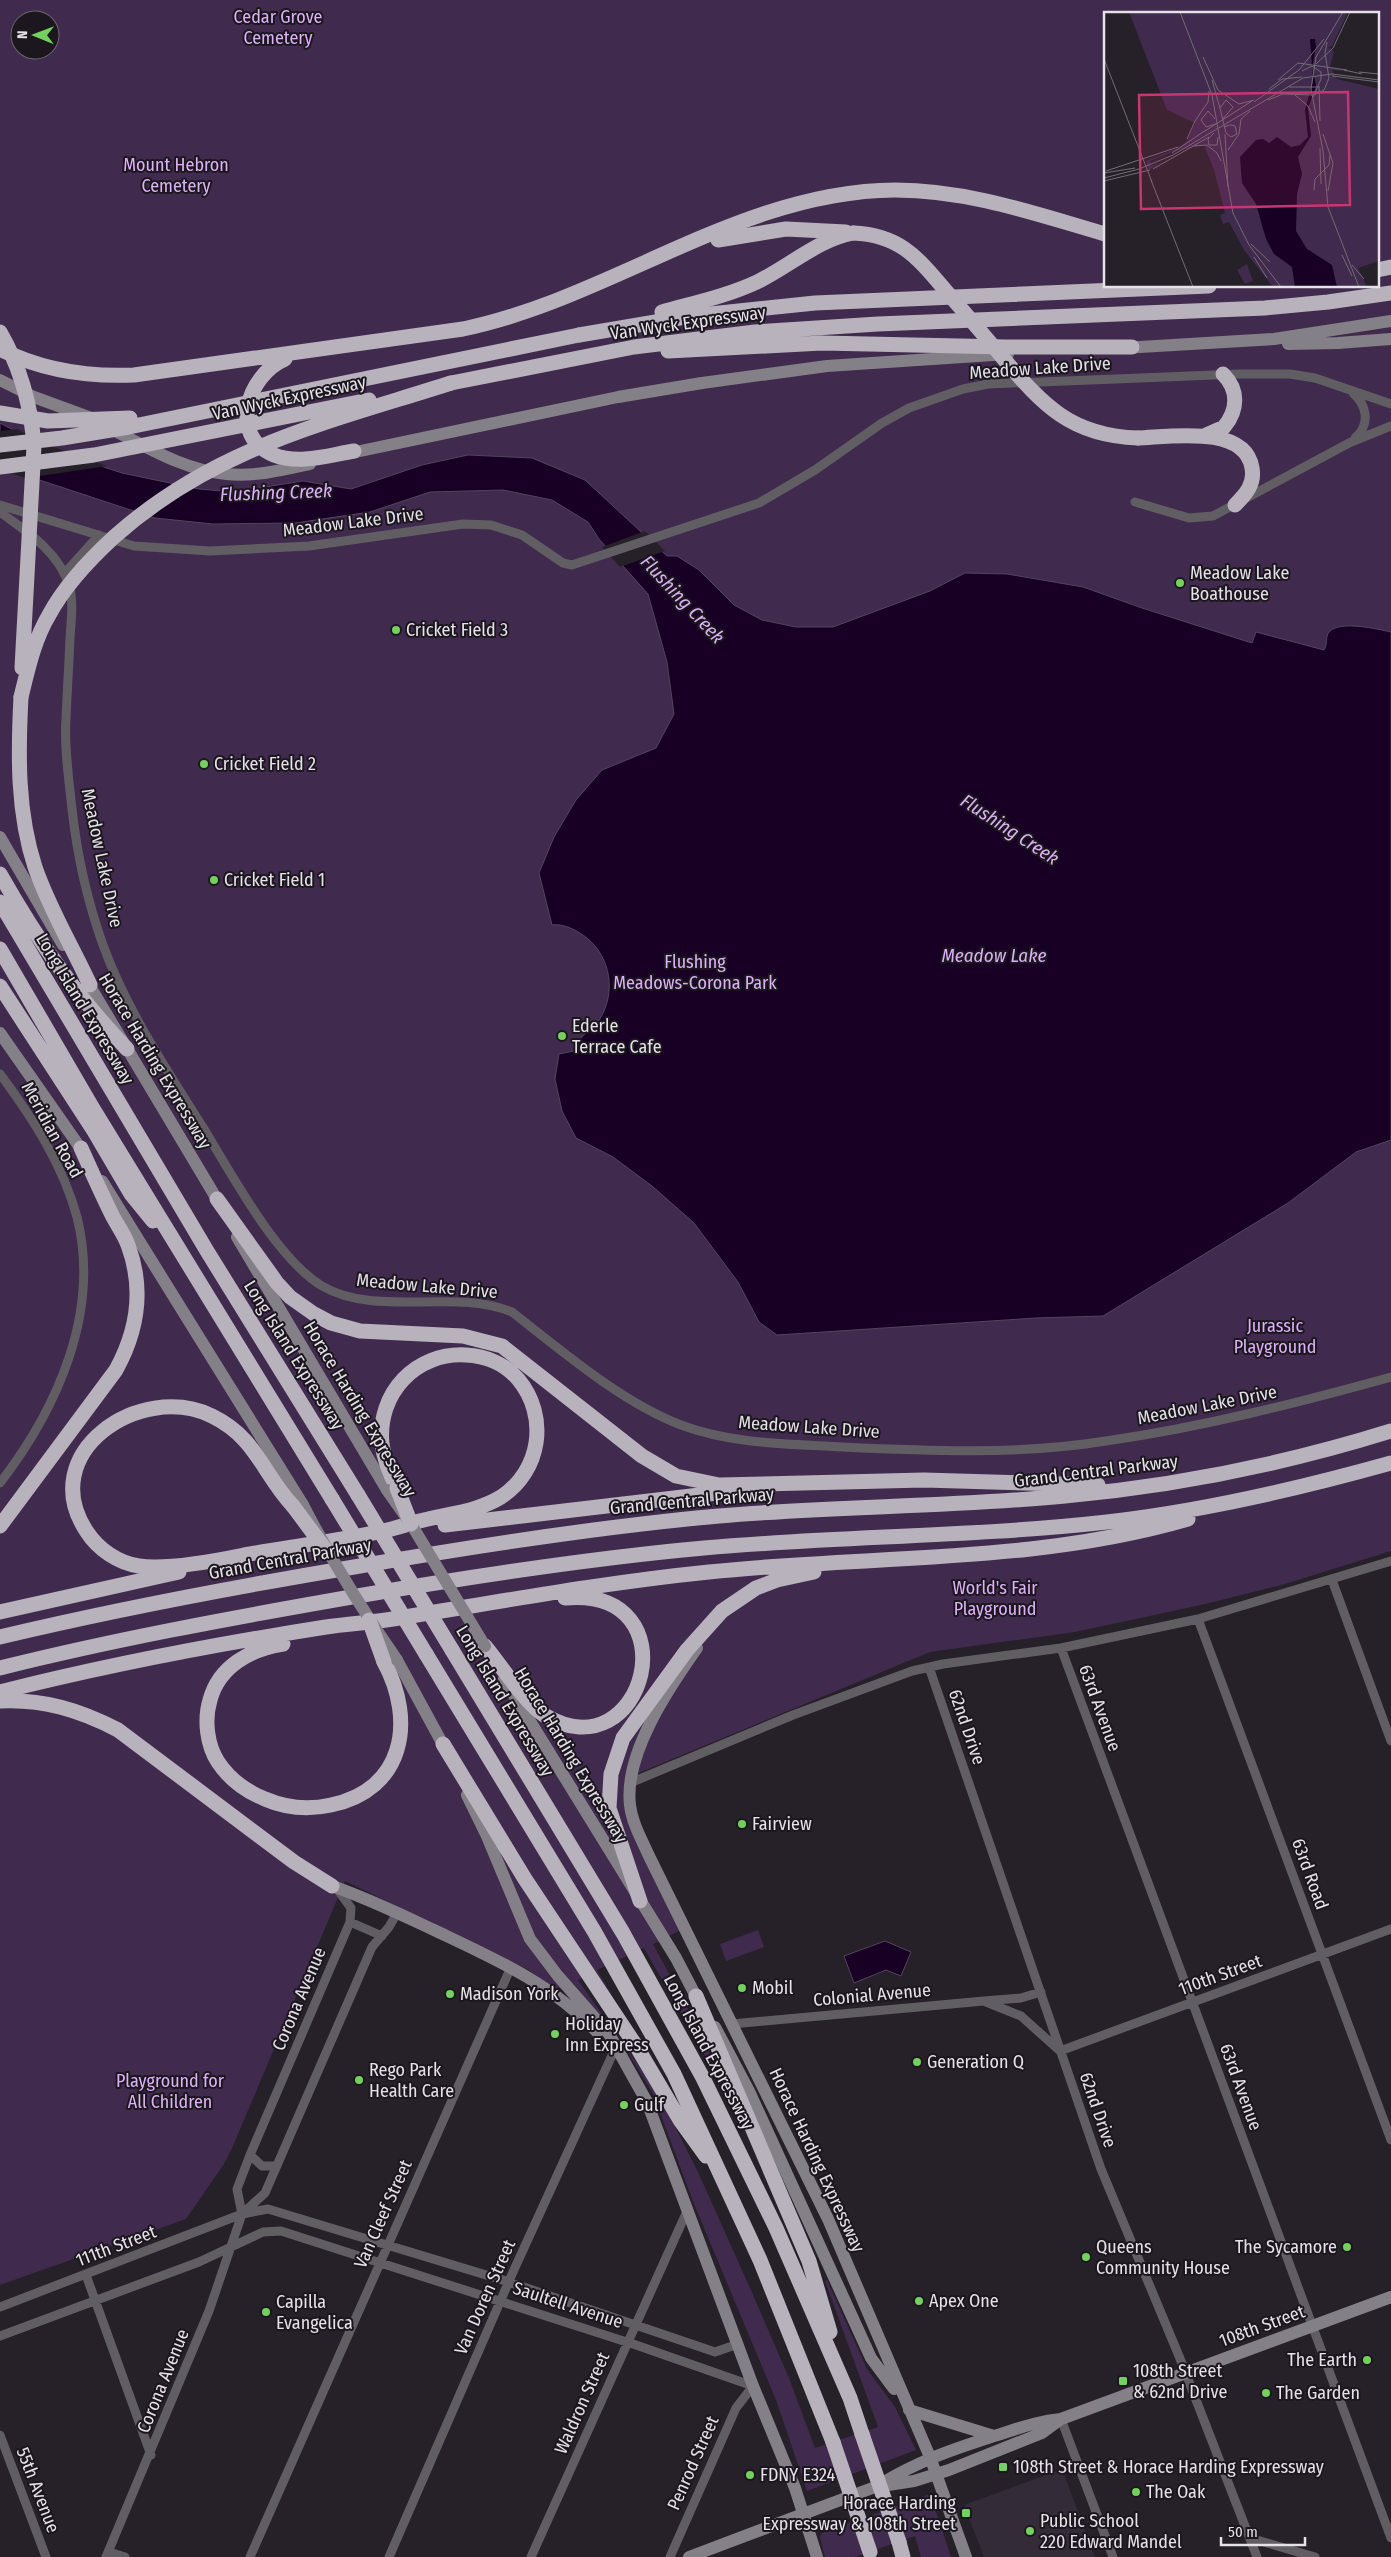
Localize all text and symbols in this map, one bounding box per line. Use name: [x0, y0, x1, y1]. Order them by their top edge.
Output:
park label: Cedar Grove Cemetery: [234, 6, 323, 49]
north arrow: [10, 10, 60, 60]
inset map: [1104, 12, 1378, 288]
text: N: [14, 30, 31, 39]
park label: Mount Hebron Cemetery: [123, 154, 229, 197]
street label: Van Wyck Expressway: [609, 301, 767, 345]
street label: Meadow Lake Drive: [969, 352, 1112, 384]
street label: Van Wyck Expressway: [210, 371, 368, 425]
water label: Flushing Creek: [219, 479, 333, 506]
street label: Meadow Lake Drive: [281, 502, 425, 542]
water label: Flushing Creek: [636, 550, 729, 648]
place label: Meadow Lake Boathouse: [1190, 562, 1289, 605]
marker: Meadow Lake Boathouse: [1174, 577, 1186, 589]
place label: Cricket Field 3: [406, 619, 508, 641]
marker: Cricket Field 3: [390, 624, 402, 636]
place label: Cricket Field 2: [214, 753, 316, 775]
marker: Cricket Field 2: [198, 758, 210, 770]
street label: Meadow Lake Drive: [77, 786, 128, 930]
water label: Flushing Creek: [956, 789, 1063, 870]
place label: Cricket Field 1: [224, 869, 325, 891]
marker: Cricket Field 1: [208, 874, 220, 886]
street label: Long Island Expressway: [31, 930, 139, 1088]
water label: Meadow Lake: [941, 944, 1047, 967]
park label: Flushing Meadows-Corona Park: [613, 951, 777, 994]
street label: Horace Harding Expressway: [94, 969, 216, 1153]
place label: Ederle Terrace Cafe: [572, 1015, 662, 1058]
marker: Ederle Terrace Cafe: [556, 1030, 568, 1042]
street label: Meridian Road: [17, 1078, 87, 1182]
street label: Meadow Lake Drive: [356, 1269, 499, 1303]
street label: Long Island Expressway: [239, 1276, 349, 1434]
park label: Jurassic Playground: [1234, 1315, 1316, 1358]
street label: Horace Harding Expressway: [299, 1317, 421, 1501]
street label: Meadow Lake Drive: [1135, 1381, 1279, 1429]
street label: Meadow Lake Drive: [738, 1411, 881, 1443]
street label: Grand Central Parkway: [1013, 1450, 1179, 1492]
street label: Grand Central Parkway: [609, 1483, 775, 1519]
street label: Grand Central Parkway: [207, 1534, 373, 1584]
park label: World's Fair Playground: [952, 1577, 1038, 1620]
street label: Long Island Expressway: [451, 1622, 559, 1780]
street label: 63rd Avenue: [1074, 1662, 1126, 1754]
street label: Horace Harding Expressway: [510, 1663, 632, 1847]
street label: 62nd Drive: [944, 1686, 990, 1768]
place label: Fairview: [752, 1813, 812, 1835]
marker: Fairview: [736, 1818, 748, 1830]
street label: 63rd Road: [1287, 1836, 1333, 1912]
street label: Corona Avenue: [267, 1944, 331, 2054]
street label: 110th Street: [1175, 1950, 1265, 2000]
street label: Long Island Expressway: [659, 1971, 759, 2133]
place label: Mobil: [752, 1977, 793, 1999]
street label: Colonial Avenue: [812, 1979, 932, 2011]
marker: Mobil: [736, 1982, 748, 1994]
place label: Madison York: [460, 1983, 559, 2005]
marker: Madison York: [444, 1988, 456, 2000]
place label: Holiday Inn Express: [565, 2013, 649, 2056]
marker: Holiday Inn Express: [549, 2028, 561, 2040]
street label: 63rd Avenue: [1215, 2041, 1267, 2133]
place label: Generation Q: [927, 2051, 1024, 2073]
marker: Generation Q: [911, 2056, 923, 2068]
place label: Rego Park Health Care: [369, 2059, 454, 2102]
street label: Horace Harding Expressway: [765, 2064, 869, 2256]
street label: 62nd Drive: [1075, 2069, 1121, 2151]
park label: Playground for All Children: [116, 2070, 225, 2113]
marker: Rego Park Health Care: [353, 2074, 365, 2086]
place label: Gulf: [634, 2094, 665, 2116]
marker: Gulf: [618, 2099, 630, 2111]
street label: Van Cleef Street: [349, 2156, 417, 2272]
street label: 111th Street: [73, 2221, 159, 2271]
street label: Van Doren Street: [450, 2236, 520, 2358]
place label: Queens Community House: [1096, 2236, 1230, 2279]
place label: The Sycamore: [1235, 2236, 1337, 2258]
marker: The Sycamore: [1341, 2241, 1353, 2253]
marker: Queens Community House: [1080, 2251, 1092, 2263]
street label: Saultell Avenue: [510, 2277, 626, 2333]
place label: Apex One: [929, 2290, 999, 2312]
place label: Capilla Evangelica: [276, 2291, 353, 2334]
marker: Apex One: [913, 2295, 925, 2307]
street label: 108th Street: [1216, 2300, 1308, 2352]
marker: Capilla Evangelica: [260, 2306, 272, 2318]
street label: Corona Avenue: [132, 2326, 194, 2436]
street label: Waldron Street: [550, 2349, 614, 2457]
place label: The Earth: [1287, 2349, 1357, 2371]
marker: The Earth: [1361, 2354, 1373, 2366]
place label: 108th Street & 62nd Drive: [1133, 2360, 1227, 2403]
marker: 108th Street & 62nd Drive: [1117, 2375, 1129, 2387]
place label: The Garden: [1276, 2382, 1360, 2404]
marker: The Garden: [1260, 2387, 1272, 2399]
street label: Penrod Street: [662, 2412, 724, 2513]
street label: 55th Avenue: [12, 2444, 64, 2536]
place label: 108th Street & Horace Harding Expressway: [1013, 2456, 1324, 2478]
marker: 108th Street & Horace Harding Expressway: [997, 2461, 1009, 2473]
place label: FDNY E324: [760, 2464, 835, 2486]
marker: FDNY E324: [744, 2469, 756, 2481]
place label: The Oak: [1146, 2481, 1206, 2503]
marker: The Oak: [1130, 2486, 1142, 2498]
place label: Horace Harding Expressway & 108th Street: [763, 2492, 957, 2535]
marker: Horace Harding Expressway & 108th Street: [960, 2507, 972, 2519]
place label: Public School 220 Edward Mandel: [1040, 2510, 1182, 2553]
scale bar: [1221, 2514, 1305, 2546]
text: 50 m: [1228, 2523, 1258, 2541]
marker: Public School 220 Edward Mandel: [1024, 2525, 1036, 2537]

